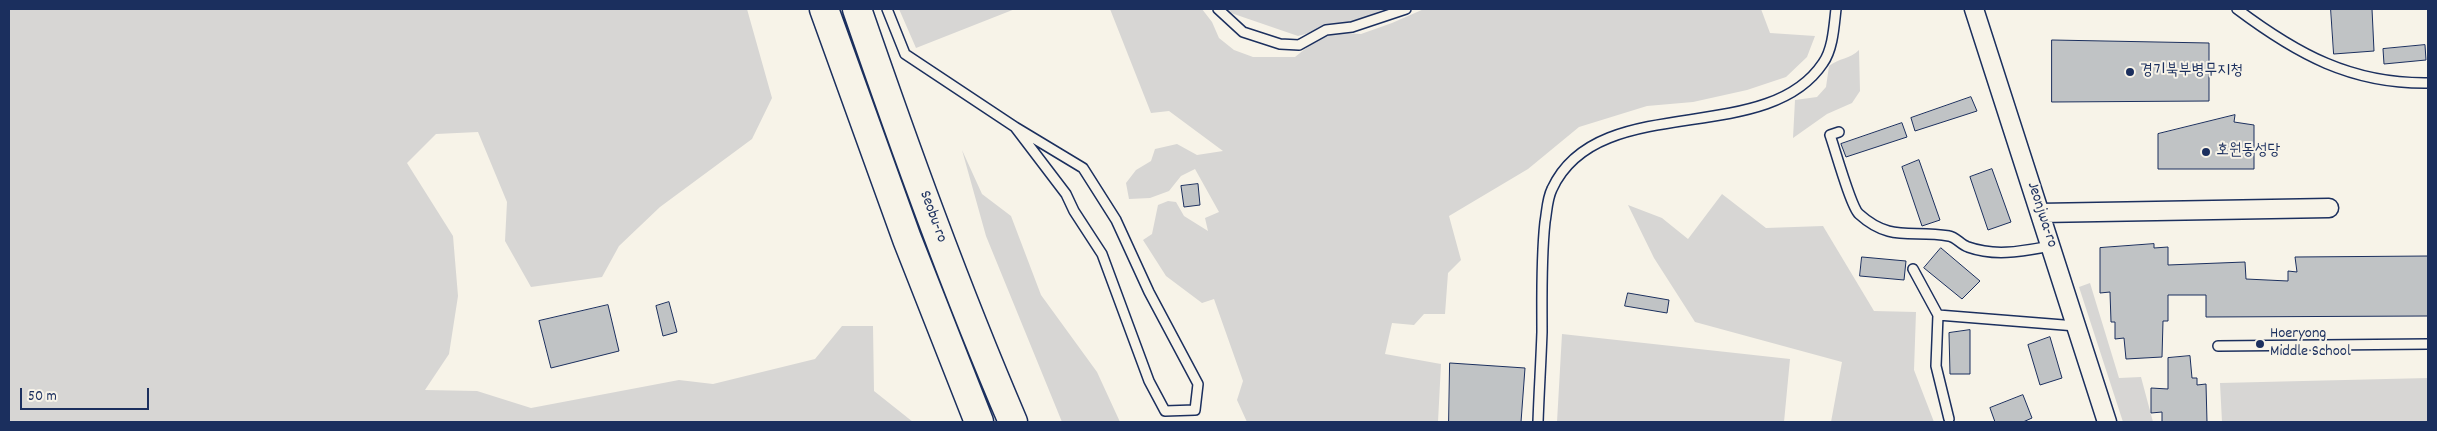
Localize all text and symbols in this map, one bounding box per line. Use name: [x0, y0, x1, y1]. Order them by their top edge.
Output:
place label: 경기북부병무지청: [2140, 62, 2243, 82]
marker: 경기북부병무지청: [2124, 66, 2136, 78]
place label: 호원동성당: [2216, 142, 2280, 162]
marker: 호원동성당: [2200, 146, 2212, 158]
street label: Jeonjwa-ro: [2021, 180, 2061, 250]
street label: Seobu-ro: [914, 189, 950, 245]
place label: Hoeryong Middle School: [2270, 325, 2351, 363]
marker: Hoeryong Middle School: [2254, 338, 2266, 350]
scale bar: [22, 378, 151, 410]
text: 50 m: [28, 386, 57, 408]

